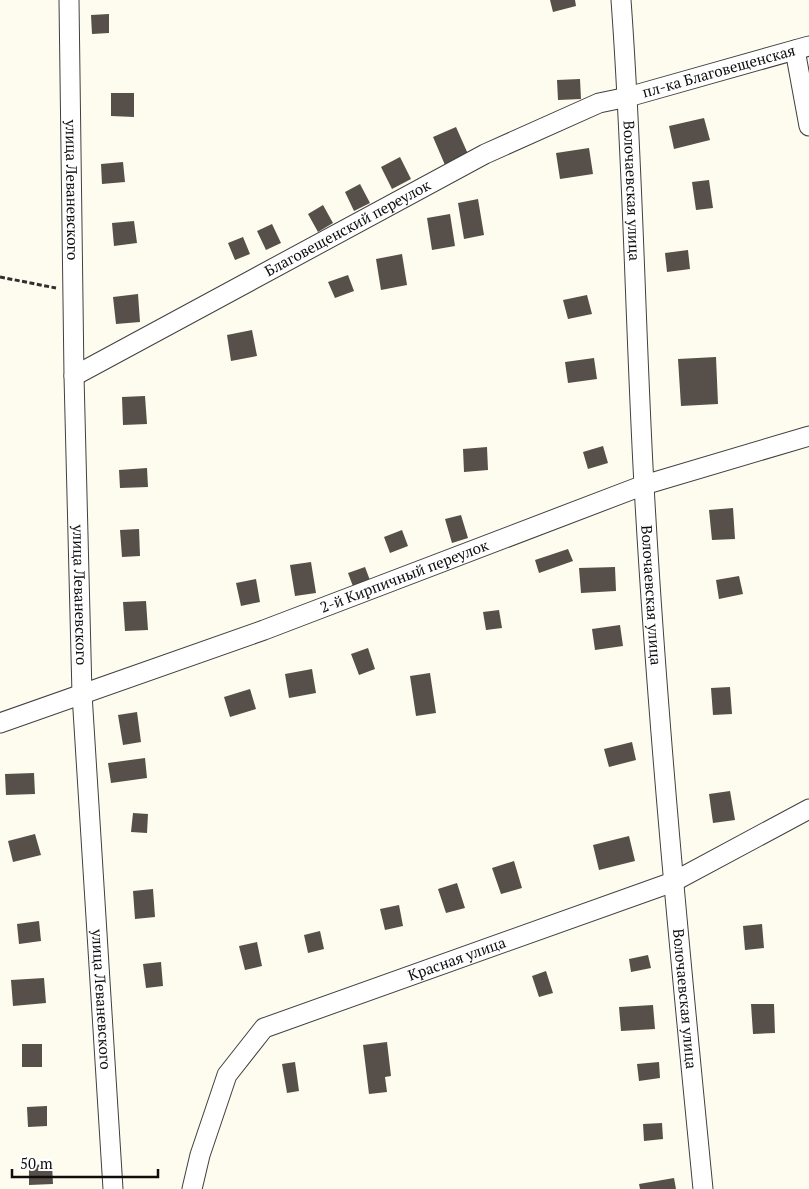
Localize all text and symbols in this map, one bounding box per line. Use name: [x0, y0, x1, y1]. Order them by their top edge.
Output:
street label: пл-ка Благовещенская: [640, 39, 797, 102]
street label: улица Леваневского: [62, 119, 83, 260]
street label: Волочаевская улица: [619, 120, 645, 262]
street label: Благовещенский переулок: [261, 174, 434, 280]
street label: улица Леваневского: [69, 523, 92, 665]
street label: Волочаевская улица: [637, 524, 667, 666]
street label: 2-й Кирпичный переулок: [317, 534, 492, 617]
street label: улица Леваневского: [88, 927, 116, 1070]
street label: Волочаевская улица: [669, 928, 702, 1070]
street label: Красная улица: [405, 931, 509, 985]
scale bar: [12, 1146, 159, 1178]
text: 50 m: [20, 1153, 53, 1173]

